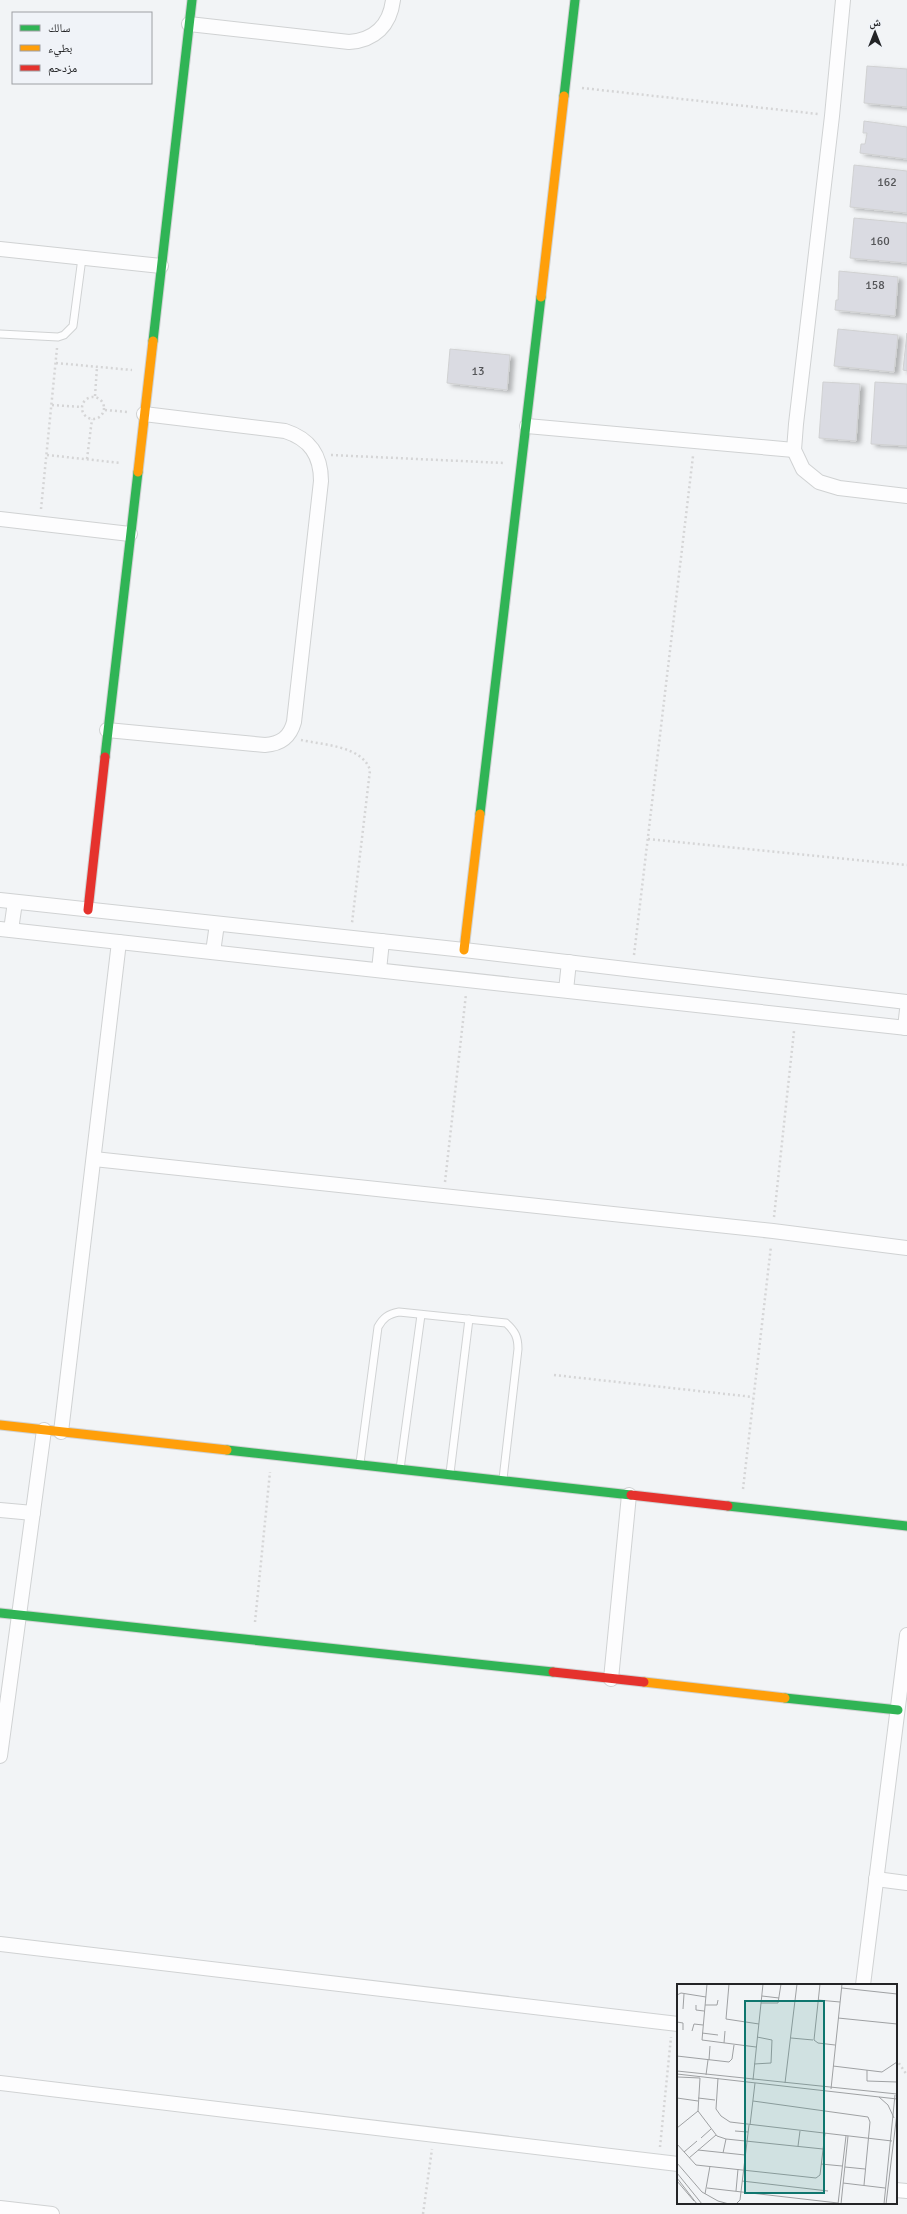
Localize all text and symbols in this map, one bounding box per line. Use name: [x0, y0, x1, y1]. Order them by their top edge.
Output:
legend: [12, 12, 152, 84]
north arrow: [855, 12, 895, 52]
text: ش: [869, 16, 881, 30]
text: سالك: [48, 21, 70, 36]
text: بطيء: [48, 41, 72, 58]
text: مزدحم: [48, 61, 77, 76]
house number: 162: [877, 175, 897, 190]
house number: 160: [870, 234, 890, 249]
house number: 158: [865, 278, 885, 293]
house number: 13: [472, 364, 484, 379]
inset map: [677, 1984, 897, 2204]

